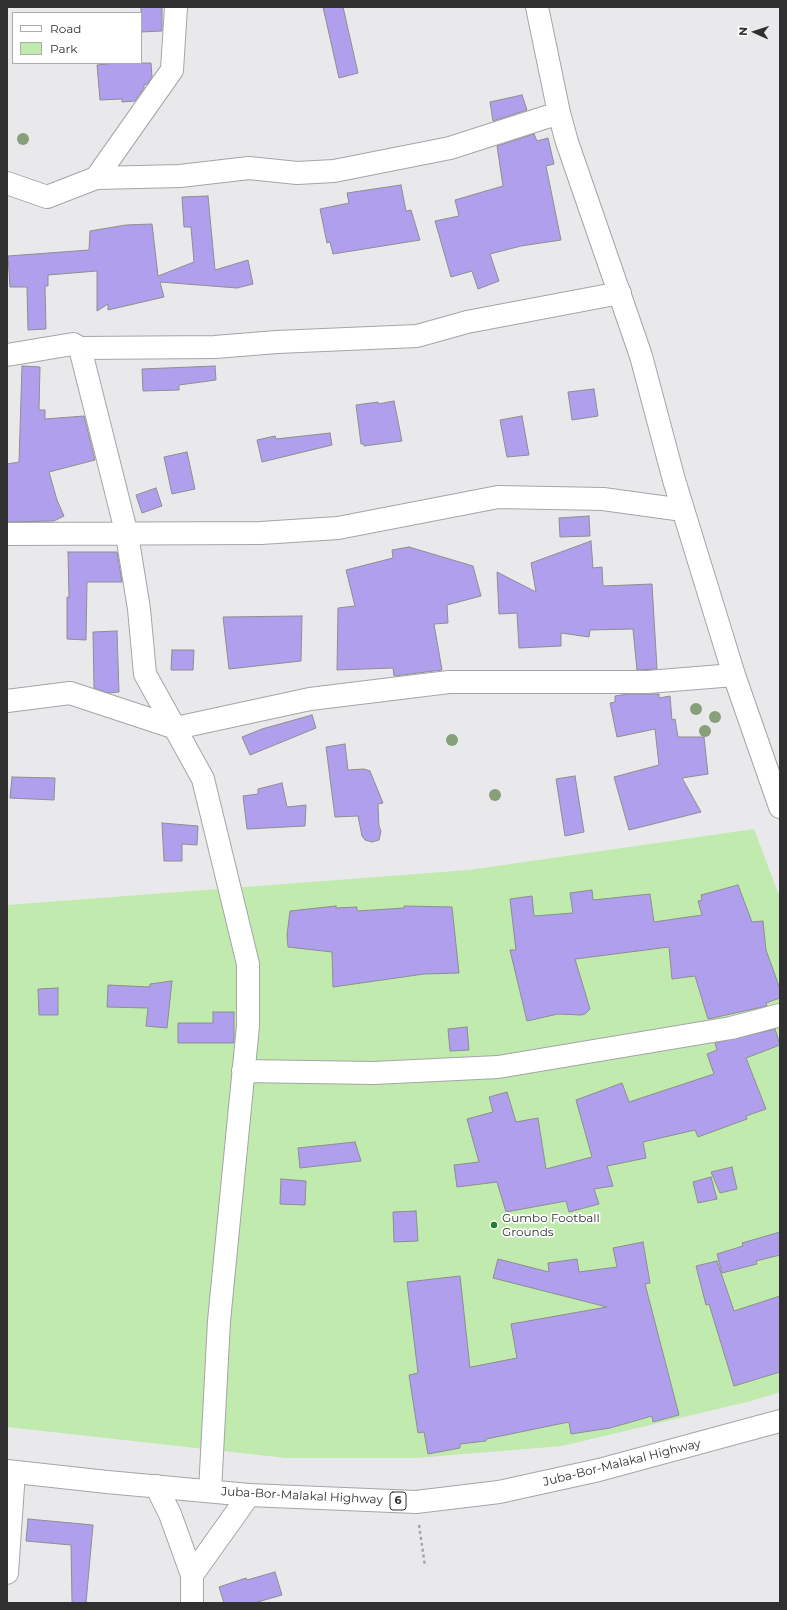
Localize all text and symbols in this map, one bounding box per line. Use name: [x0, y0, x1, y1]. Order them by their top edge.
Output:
legend: [12, 12, 142, 64]
north arrow: [735, 12, 775, 52]
text: Road: [50, 21, 81, 36]
text: N: [736, 27, 750, 36]
text: Park: [50, 41, 77, 56]
place label: Gumbo Football Grounds: [502, 1211, 600, 1239]
marker: Gumbo Football Grounds: [489, 1220, 499, 1230]
street label: Juba-Bor-Malakal Highway: [542, 1436, 702, 1490]
street label: Juba-Bor-Malakal Highway: [221, 1485, 383, 1507]
road number: 6: [390, 1492, 406, 1510]

